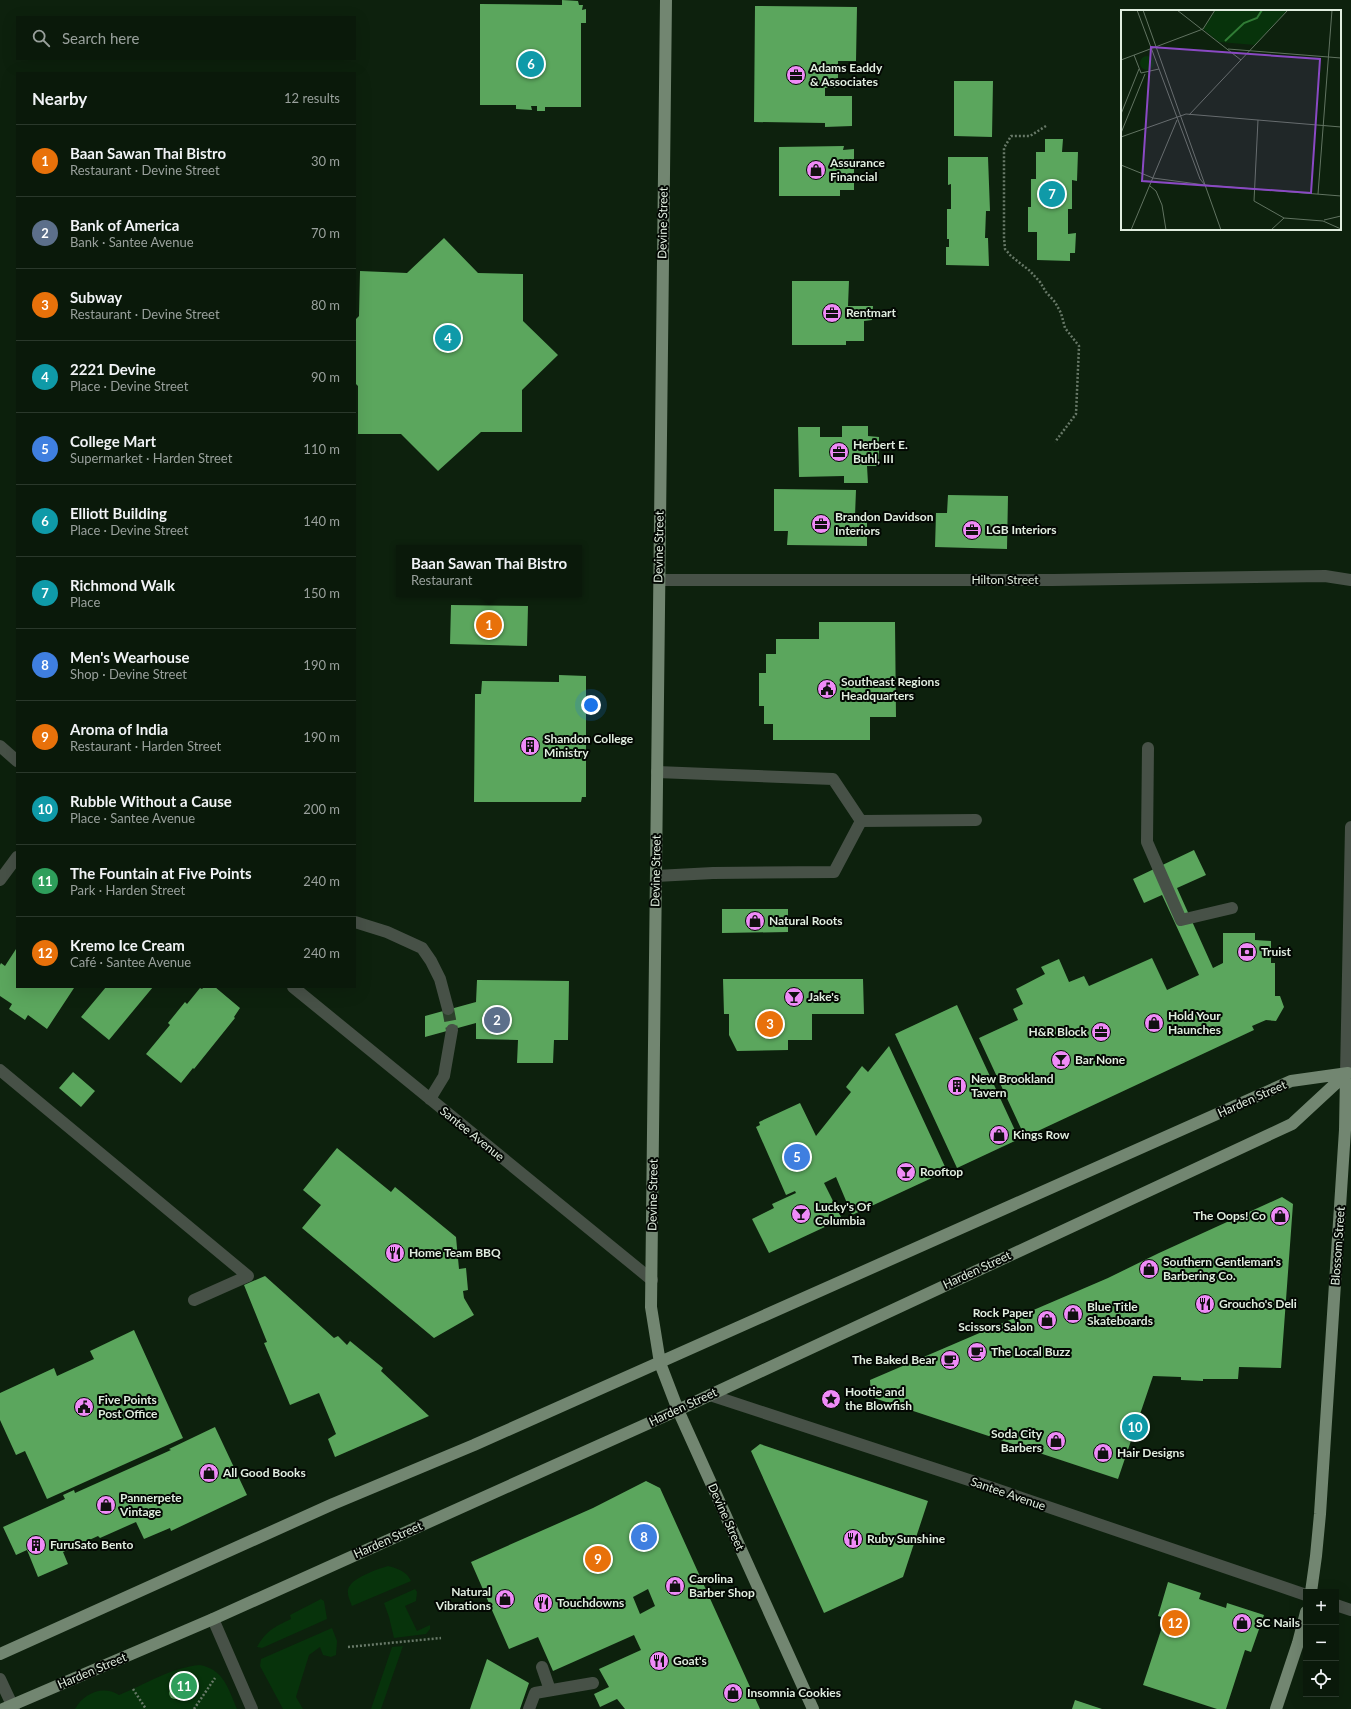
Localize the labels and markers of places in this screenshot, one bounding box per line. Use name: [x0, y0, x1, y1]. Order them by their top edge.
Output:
pin: 6: [518, 49, 544, 79]
place label: Adams Eaddy & Associates: [809, 60, 883, 89]
office icon: Adams Eaddy & Associates: [785, 64, 807, 86]
place label: Assurance Financial: [829, 155, 886, 184]
shop icon: Assurance Financial: [805, 159, 827, 181]
pin: 7: [1039, 179, 1065, 209]
office icon: Rentmart: [821, 302, 843, 324]
place label: Rentmart: [846, 305, 896, 320]
pin: 4: [435, 323, 461, 353]
place label: Herbert E. Buhl, III: [853, 437, 908, 466]
office icon: Herbert E. Buhl, III: [828, 441, 850, 463]
place label: Brandon Davidson Interiors: [835, 509, 934, 538]
office icon: Brandon Davidson Interiors: [810, 513, 832, 535]
office icon: LGB Interiors: [961, 519, 983, 541]
place label: LGB Interiors: [986, 522, 1057, 537]
pin: 1: [476, 610, 502, 640]
place label: Southeast Regions Headquarters: [841, 674, 940, 703]
public building icon: Southeast Regions Headquarters: [816, 678, 838, 700]
place label: Shandon College Ministry: [544, 731, 634, 760]
building icon: Shandon College Ministry: [519, 735, 541, 757]
shop icon: Natural Roots: [744, 910, 766, 932]
place label: Natural Roots: [769, 913, 842, 928]
bank icon: Truist: [1236, 941, 1258, 963]
place label: Truist: [1261, 944, 1292, 959]
bar icon: Jake's: [783, 986, 805, 1008]
place label: Jake's: [808, 989, 839, 1004]
pin: 2: [484, 1005, 510, 1035]
place label: Hold Your Haunches: [1168, 1008, 1221, 1037]
pin: 3: [757, 1009, 783, 1039]
shop icon: Hold Your Haunches: [1143, 1012, 1165, 1034]
office icon: H&R Block: [1090, 1021, 1112, 1043]
place label: H&R Block: [1029, 1024, 1088, 1039]
bar icon: Bar None: [1050, 1049, 1072, 1071]
place label: Bar None: [1075, 1052, 1126, 1067]
place label: New Brookland Tavern: [971, 1071, 1054, 1100]
building icon: New Brookland Tavern: [946, 1075, 968, 1097]
shop icon: Kings Row: [988, 1124, 1010, 1146]
place label: Kings Row: [1013, 1127, 1070, 1142]
pin: 5: [784, 1142, 810, 1172]
bar icon: Rooftop: [895, 1161, 917, 1183]
place label: Rooftop: [920, 1164, 963, 1179]
place label: Lucky's Of Columbia: [815, 1199, 871, 1228]
bar icon: Lucky's Of Columbia: [790, 1203, 812, 1225]
shop icon: The Oops! Co: [1269, 1205, 1291, 1227]
place label: The Oops! Co: [1193, 1208, 1266, 1223]
restaurant icon: Home Team BBQ: [384, 1242, 406, 1264]
place label: Home Team BBQ: [409, 1245, 501, 1260]
place label: Southern Gentleman's Barbering Co.: [1163, 1254, 1281, 1283]
shop icon: Southern Gentleman's Barbering Co.: [1138, 1258, 1160, 1280]
restaurant icon: Groucho's Deli: [1194, 1293, 1216, 1315]
place label: Groucho's Deli: [1219, 1296, 1297, 1311]
place label: Blue Title Skateboards: [1087, 1299, 1153, 1328]
shop icon: Blue Title Skateboards: [1062, 1303, 1084, 1325]
place label: Rock Paper Scissors Salon: [958, 1305, 1034, 1334]
shop icon: Rock Paper Scissors Salon: [1036, 1309, 1058, 1331]
cafe icon: The Local Buzz: [966, 1341, 988, 1363]
place label: The Local Buzz: [991, 1344, 1071, 1359]
cafe icon: The Baked Bear: [939, 1349, 961, 1371]
place label: The Baked Bear: [852, 1352, 937, 1367]
place label: Hootie and the Blowfish: [845, 1384, 912, 1413]
place icon: Hootie and the Blowfish: [820, 1388, 842, 1410]
place label: Five Points Post Office: [98, 1392, 158, 1421]
public building icon: Five Points Post Office: [73, 1396, 95, 1418]
pin: 10: [1122, 1412, 1148, 1442]
place label: Soda City Barbers: [991, 1426, 1043, 1455]
shop icon: Soda City Barbers: [1045, 1430, 1067, 1452]
shop icon: Hair Designs: [1092, 1442, 1114, 1464]
place label: Hair Designs: [1117, 1445, 1185, 1460]
shop icon: All Good Books: [198, 1462, 220, 1484]
place label: All Good Books: [222, 1465, 306, 1480]
place label: Pannerpete Vintage: [119, 1490, 182, 1519]
shop icon: Pannerpete Vintage: [95, 1494, 117, 1516]
pin: 8: [631, 1522, 657, 1552]
restaurant icon: Ruby Sunshine: [842, 1528, 864, 1550]
place label: Ruby Sunshine: [867, 1531, 946, 1546]
building icon: FuruSato Bento: [25, 1534, 47, 1556]
place label: FuruSato Bento: [50, 1537, 133, 1552]
pin: 9: [585, 1544, 611, 1574]
place label: Carolina Barber Shop: [689, 1571, 755, 1600]
shop icon: Carolina Barber Shop: [664, 1575, 686, 1597]
place label: Natural Vibrations: [435, 1584, 491, 1613]
shop icon: Natural Vibrations: [494, 1588, 516, 1610]
restaurant icon: Touchdowns: [532, 1592, 554, 1614]
place label: Touchdowns: [557, 1595, 624, 1610]
pin: 12: [1162, 1608, 1188, 1638]
shop icon: SC Nails: [1231, 1612, 1253, 1634]
place label: SC Nails: [1256, 1615, 1300, 1630]
restaurant icon: Goat's: [648, 1650, 670, 1672]
place label: Goat's: [673, 1653, 707, 1668]
pin: 11: [171, 1671, 197, 1701]
shop icon: Insomnia Cookies: [722, 1682, 744, 1704]
place label: Insomnia Cookies: [747, 1685, 841, 1700]

